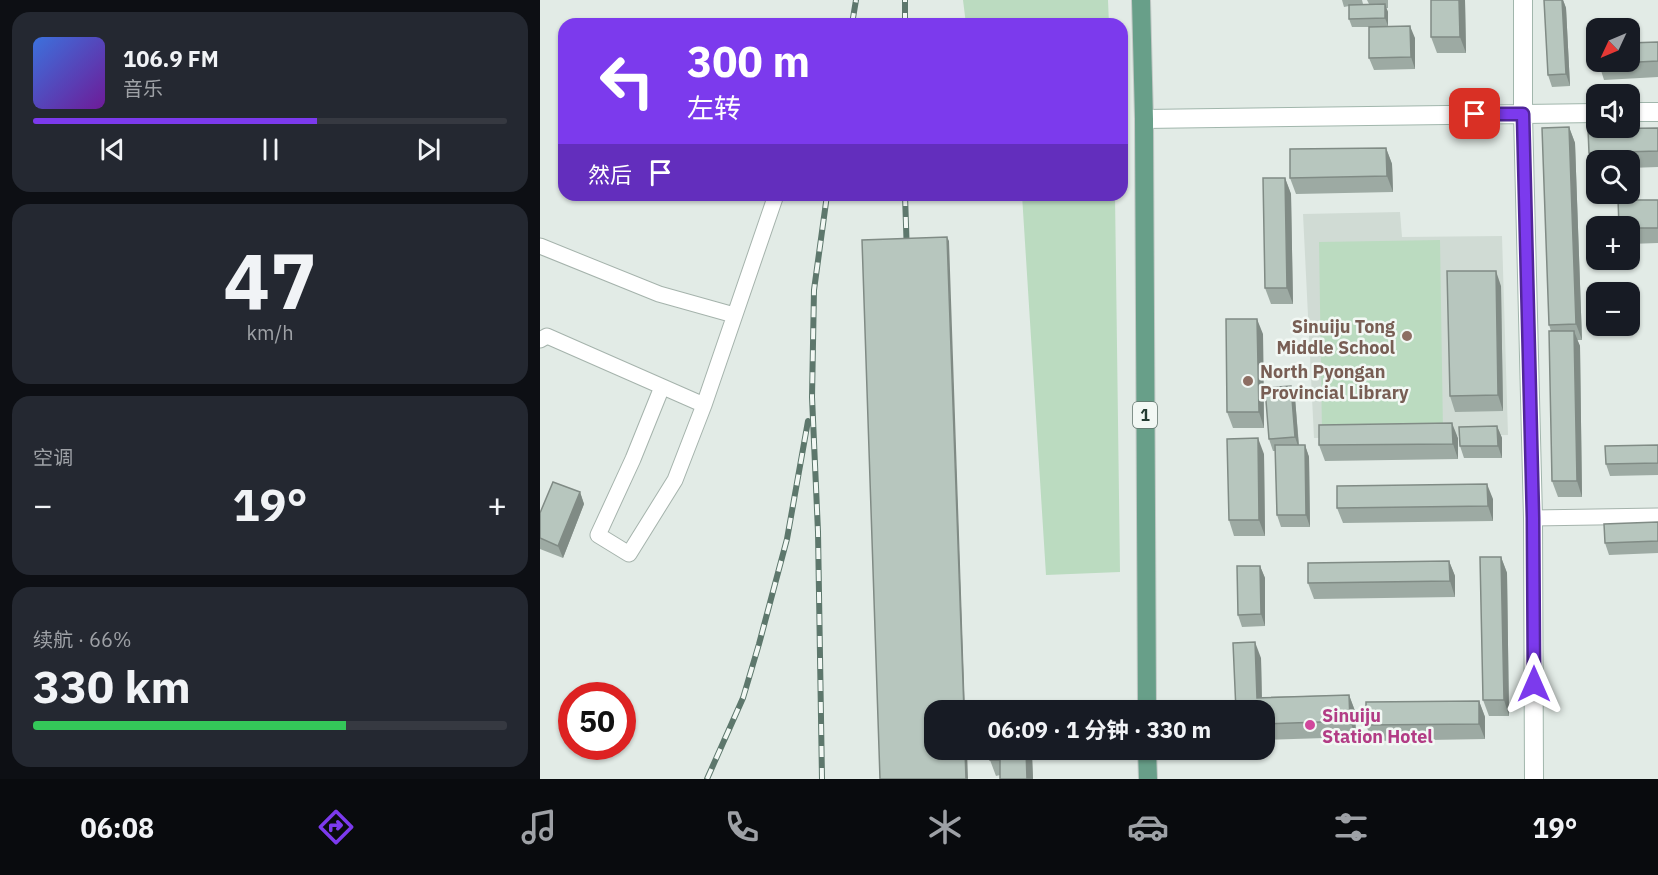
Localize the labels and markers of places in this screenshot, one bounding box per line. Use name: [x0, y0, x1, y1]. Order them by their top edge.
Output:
pin: [1449, 88, 1500, 139]
place label: Sinuiju Tong Middle School: [1276, 315, 1396, 359]
marker: Sinuiju Tong Middle School: [1400, 329, 1414, 343]
place label: North Pyongan Provincial Library: [1260, 360, 1409, 404]
marker: North Pyongan Provincial Library: [1241, 374, 1255, 388]
place label: Sinuiju Station Hotel: [1322, 704, 1433, 748]
marker: Sinuiju Station Hotel: [1303, 718, 1317, 732]

